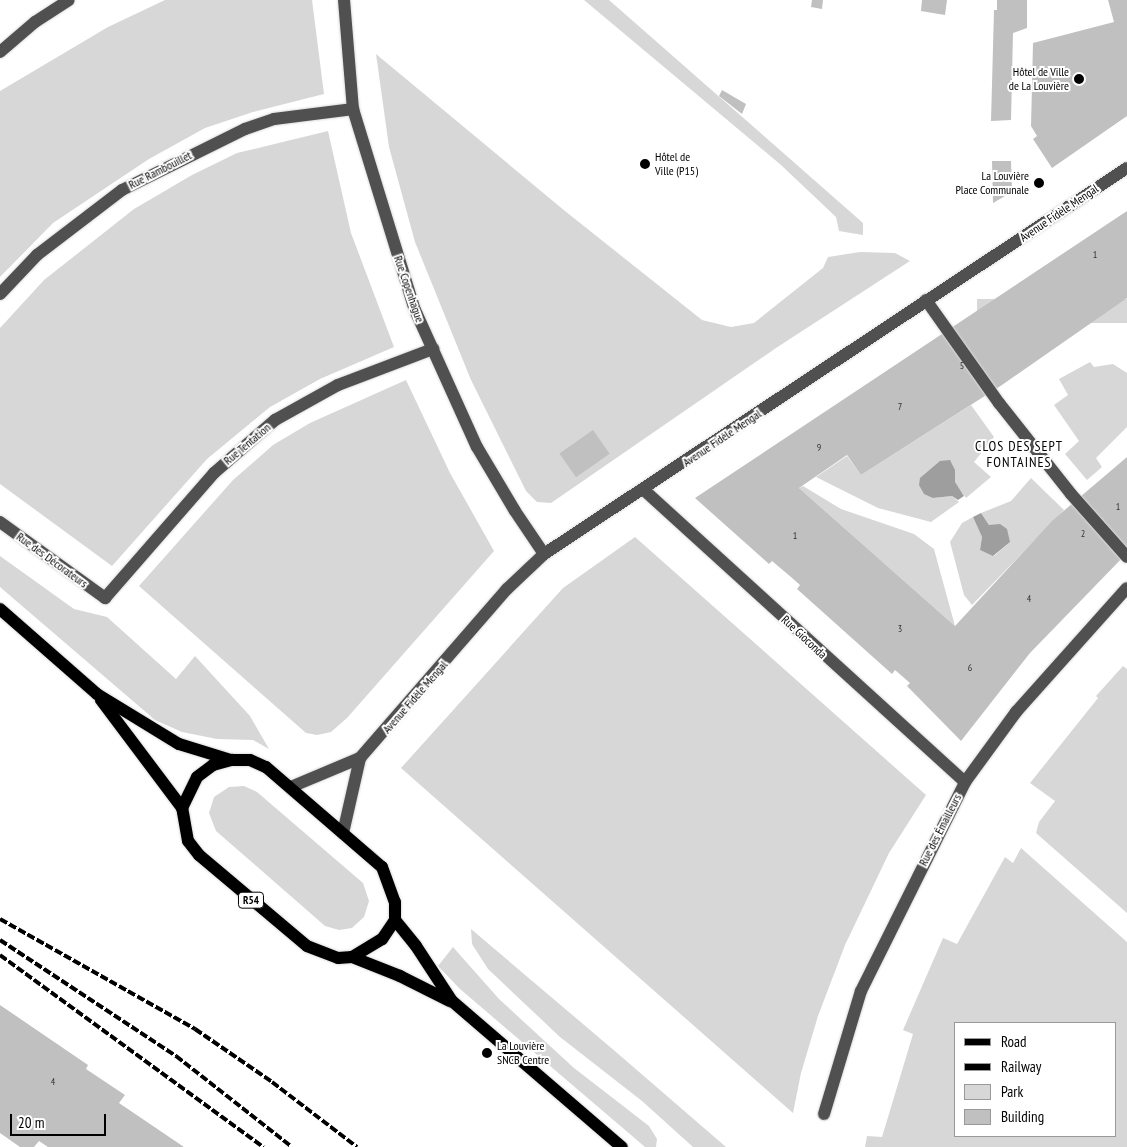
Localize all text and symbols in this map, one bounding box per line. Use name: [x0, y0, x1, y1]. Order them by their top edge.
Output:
place label: Hôtel de Ville de La Louvière: [1009, 65, 1069, 93]
marker: Hôtel de Ville de La Louvière: [1073, 73, 1085, 85]
street label: Rue Rambouillet: [126, 148, 194, 192]
place label: Hôtel de Ville (P15): [655, 150, 698, 178]
marker: Hôtel de Ville (P15): [639, 158, 651, 170]
place label: La Louvière Place Communale: [955, 169, 1029, 197]
marker: La Louvière Place Communale: [1033, 177, 1045, 189]
street label: Avenue Fidèle Mengal: [1017, 181, 1101, 245]
house number: 1: [1093, 249, 1097, 261]
street label: Rue Copenhague: [391, 254, 427, 324]
house number: 5: [960, 360, 964, 372]
house number: 7: [898, 401, 902, 413]
street label: Avenue Fidèle Mengal: [680, 406, 764, 470]
street label: Rue Tentation: [220, 420, 274, 468]
district label: CLOS DES SEPT FONTAINES: [973, 438, 1065, 471]
house number: 9: [817, 442, 821, 454]
house number: 1: [1116, 501, 1120, 513]
house number: 2: [1081, 528, 1085, 540]
street label: Rue des Décorateurs: [14, 529, 90, 591]
house number: 1: [793, 530, 797, 542]
house number: 4: [1027, 593, 1031, 605]
street label: Rue Gioconda: [778, 612, 830, 662]
house number: 3: [898, 623, 902, 635]
street label: Avenue Fidèle Mengal: [380, 658, 450, 736]
house number: 6: [968, 662, 972, 674]
street label: Rue des Émailleurs: [916, 792, 964, 868]
road number: R54: [237, 892, 265, 908]
legend: [954, 1022, 1117, 1137]
text: Road: [1001, 1032, 1027, 1051]
place label: La Louvière SNCB Centre: [497, 1039, 549, 1067]
marker: La Louvière SNCB Centre: [481, 1047, 493, 1059]
text: Railway: [1001, 1057, 1041, 1076]
house number: 4: [51, 1076, 55, 1088]
text: Park: [1001, 1082, 1023, 1101]
scale bar: [12, 1104, 109, 1136]
text: Building: [1001, 1107, 1044, 1126]
text: 20 m: [18, 1113, 44, 1132]

